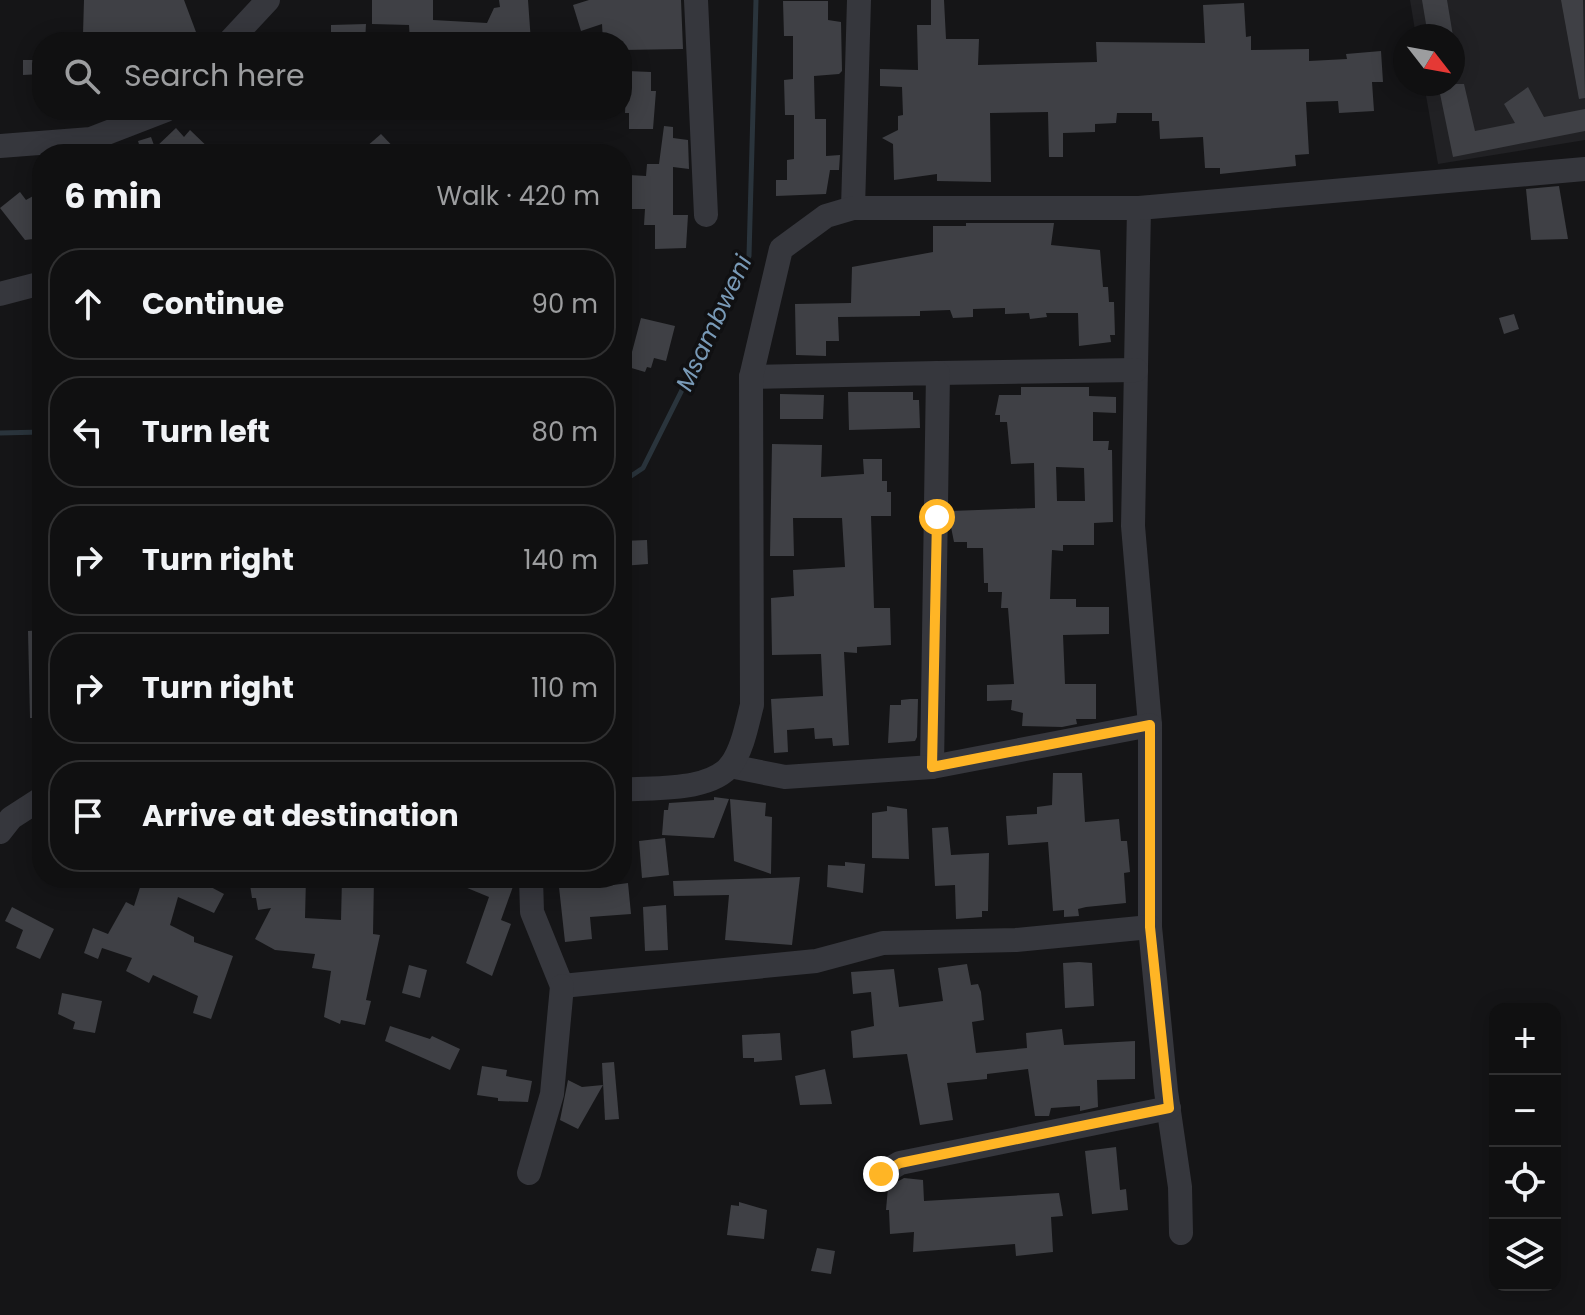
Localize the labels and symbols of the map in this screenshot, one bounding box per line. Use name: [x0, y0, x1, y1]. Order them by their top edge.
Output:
north arrow: [1393, 24, 1465, 96]
water label: Msambweni: [668, 249, 760, 396]
route start: [919, 499, 955, 535]
route end: [863, 1156, 899, 1192]

